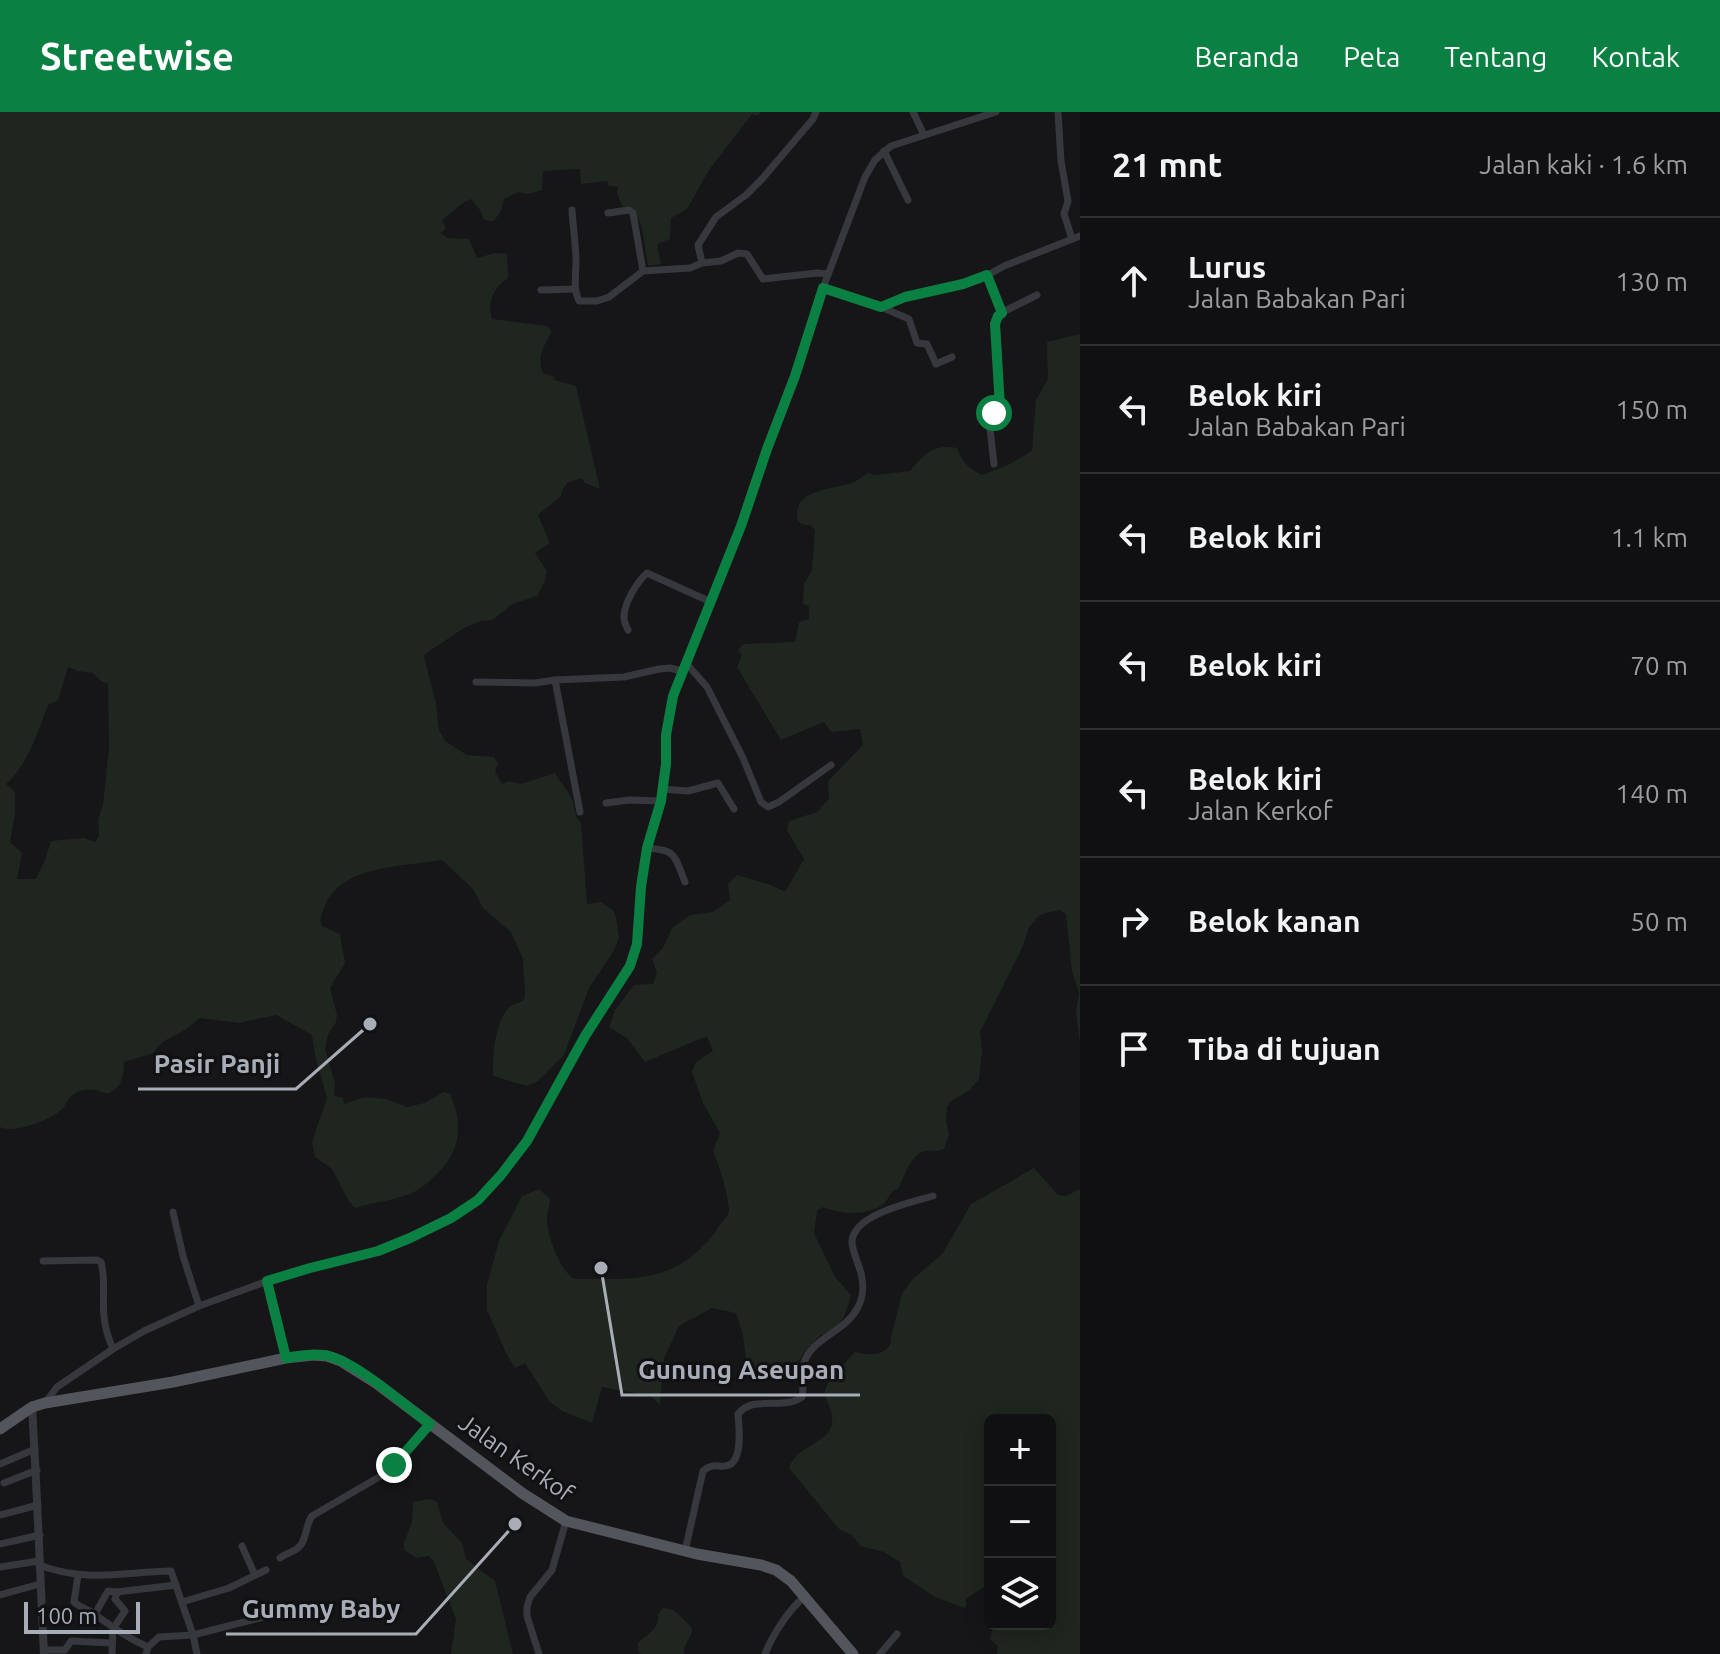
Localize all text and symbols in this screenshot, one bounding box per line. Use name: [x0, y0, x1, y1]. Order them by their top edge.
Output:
text: Streetwise: [40, 35, 234, 77]
text: Beranda: [1194, 41, 1299, 72]
text: Peta: [1343, 41, 1400, 72]
text: Tentang: [1444, 41, 1547, 72]
text: Kontak: [1591, 41, 1680, 72]
text: 21 mnt: [1112, 145, 1222, 183]
text: Jalan kaki · 1.6 km: [1479, 150, 1688, 179]
text: Lurus: [1188, 250, 1266, 284]
icon: ahead: [1112, 259, 1156, 303]
text: 130 m: [1616, 267, 1688, 296]
text: Jalan Babakan Pari: [1188, 284, 1406, 313]
text: Belok kiri: [1188, 378, 1322, 412]
icon: left: [1112, 387, 1156, 431]
route start: [976, 395, 1012, 431]
text: 150 m: [1616, 395, 1688, 424]
text: Jalan Babakan Pari: [1188, 412, 1406, 441]
icon: left: [1112, 515, 1156, 559]
text: Belok kiri: [1188, 520, 1322, 554]
text: 1.1 km: [1611, 523, 1688, 552]
icon: left: [1112, 643, 1156, 687]
text: Belok kiri: [1188, 648, 1322, 682]
text: 70 m: [1630, 651, 1688, 680]
text: Belok kiri: [1188, 762, 1322, 796]
icon: left: [1112, 771, 1156, 815]
text: 140 m: [1616, 779, 1688, 808]
text: Jalan Kerkof: [1188, 796, 1333, 825]
icon: right: [1112, 899, 1156, 943]
text: Belok kanan: [1188, 904, 1361, 938]
text: 50 m: [1630, 907, 1688, 936]
icon: arrive: [1112, 1027, 1156, 1071]
text: Tiba di tujuan: [1188, 1032, 1381, 1066]
callout: Pasir Panji: [138, 1039, 296, 1089]
text: Pasir Panji: [154, 1049, 280, 1078]
callout: Gunung Aseupan: [622, 1345, 860, 1395]
text: Gunung Aseupan: [638, 1355, 844, 1384]
street label: Jalan Kerkof: [454, 1408, 579, 1507]
map controls: [984, 1414, 1056, 1630]
button: +: [984, 1414, 1056, 1486]
route end: [376, 1447, 412, 1483]
button: −: [984, 1486, 1056, 1558]
button: layers: [984, 1558, 1056, 1630]
callout: Gummy Baby: [226, 1584, 416, 1634]
text: Gummy Baby: [242, 1594, 400, 1623]
scale bar: [24, 1598, 140, 1634]
text: 100 m: [36, 1603, 97, 1628]

